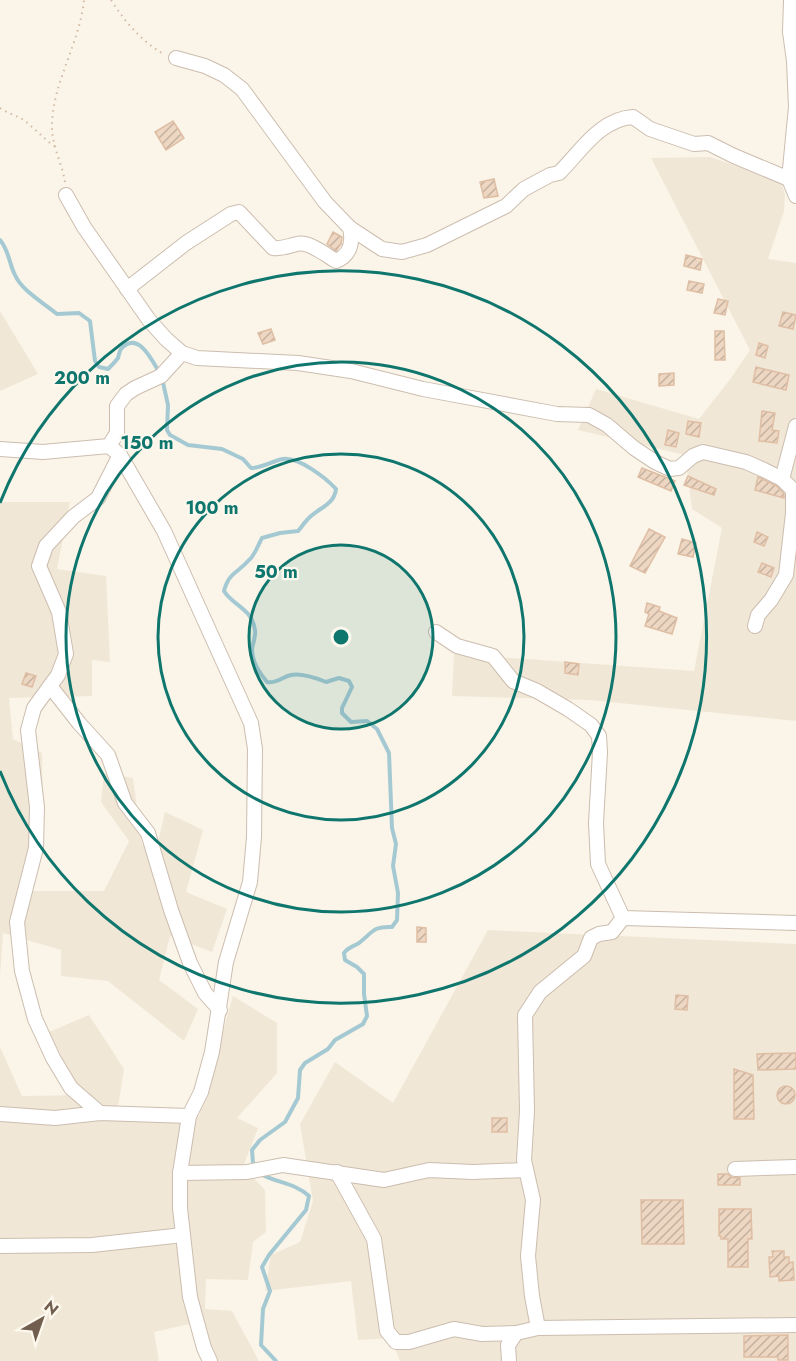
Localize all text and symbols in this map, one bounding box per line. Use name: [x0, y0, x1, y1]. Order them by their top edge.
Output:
text: 200 m: [54, 365, 110, 391]
text: 150 m: [121, 430, 173, 456]
text: 100 m: [185, 495, 239, 521]
text: 50 m: [254, 559, 298, 585]
centre of rings: [331, 627, 351, 647]
north arrow: [12, 1289, 72, 1349]
text: N: [39, 1295, 64, 1321]

